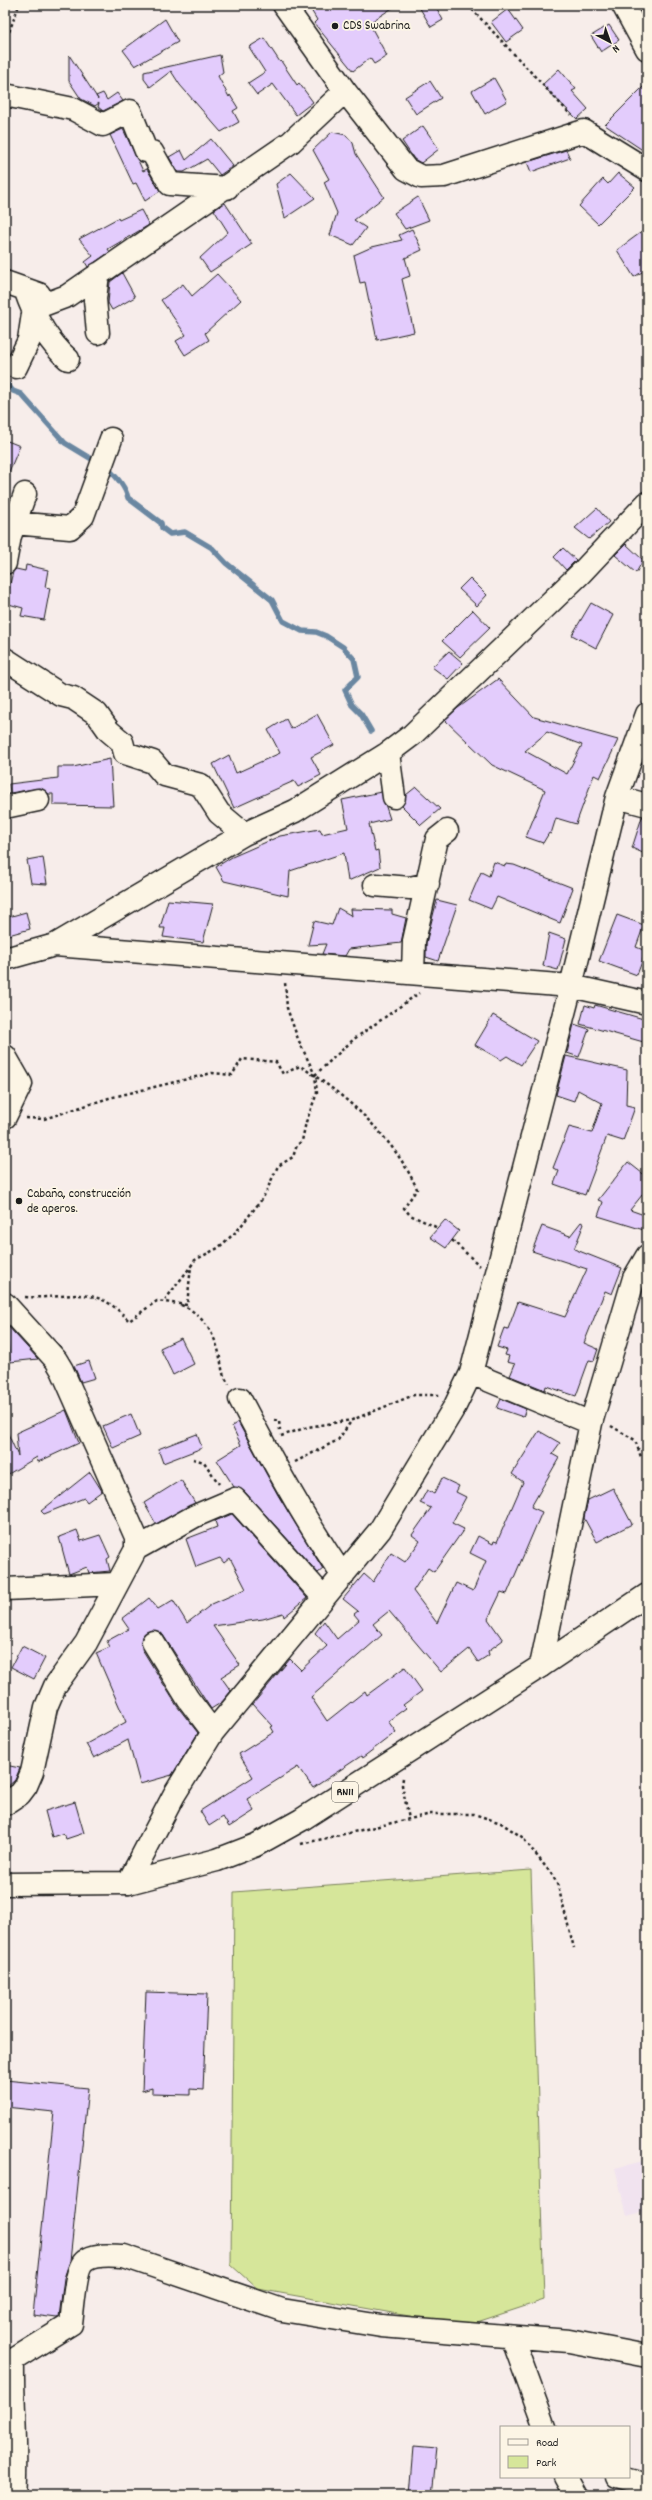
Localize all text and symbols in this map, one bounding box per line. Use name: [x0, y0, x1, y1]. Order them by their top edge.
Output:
place label: CDS Swabrina: [343, 17, 411, 36]
marker: CDS Swabrina: [330, 21, 340, 31]
north arrow: [590, 22, 630, 62]
text: N: [608, 40, 623, 56]
place label: Cabaña, construcción de aperos.: [27, 1185, 131, 1219]
marker: Cabaña, construcción de aperos.: [14, 1196, 24, 1206]
road number: RN11: [332, 1782, 358, 1802]
legend: [500, 2426, 630, 2478]
text: Road: [536, 2435, 558, 2452]
text: Park: [536, 2455, 557, 2472]

